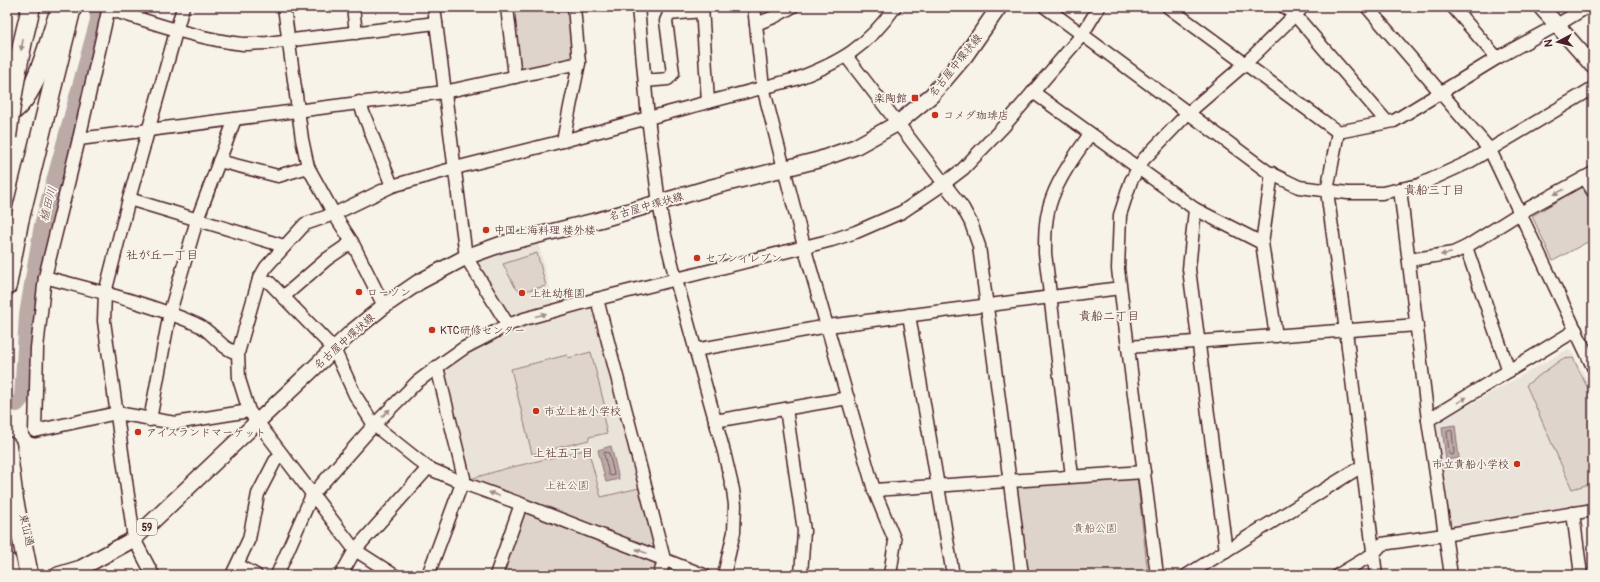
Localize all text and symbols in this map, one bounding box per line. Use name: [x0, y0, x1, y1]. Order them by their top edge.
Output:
north arrow: [1538, 22, 1578, 62]
street label: 名古屋中環状線: [926, 31, 985, 99]
text: N: [1542, 38, 1555, 48]
one-way arrow: [18, 39, 24, 51]
place label: 楽陶館: [874, 92, 907, 105]
marker: 楽陶館: [910, 93, 920, 103]
place label: コメダ珈琲店: [943, 109, 1009, 122]
marker: コメダ珈琲店: [930, 110, 940, 120]
district label: 貴船三丁目: [1404, 183, 1464, 198]
water label: 植田川: [37, 185, 60, 223]
one-way arrow: [1553, 189, 1565, 196]
street label: 名古屋中環状線: [607, 190, 685, 223]
place label: 中国上海料理 楼外楼: [494, 224, 595, 237]
marker: 中国上海料理 楼外楼: [481, 225, 491, 235]
district label: 社が丘一丁目: [126, 248, 198, 263]
one-way arrow: [1439, 251, 1452, 257]
place label: セブンイレブン: [705, 252, 782, 265]
marker: セブンイレブン: [692, 253, 702, 263]
place label: ローソン: [367, 286, 411, 299]
marker: ローソン: [354, 287, 364, 297]
place label: 上社幼稚園: [530, 287, 585, 300]
marker: 上社幼稚園: [517, 288, 527, 298]
district label: 貴船二丁目: [1079, 309, 1139, 324]
street label: 名古屋中環状線: [311, 311, 377, 372]
one-way arrow: [535, 311, 548, 317]
place label: KTC研修センター: [440, 324, 525, 337]
marker: KTC研修センター: [427, 325, 437, 335]
one-way arrow: [1457, 396, 1467, 404]
place label: 市立上社小学校: [544, 405, 621, 418]
marker: 市立上社小学校: [531, 406, 541, 416]
one-way arrow: [381, 408, 391, 418]
place label: アイスランドマーケット: [146, 426, 266, 439]
marker: アイスランドマーケット: [133, 427, 143, 437]
district label: 上社五丁目: [533, 446, 593, 461]
place label: 市立貴船小学校: [1432, 458, 1509, 471]
marker: 市立貴船小学校: [1512, 459, 1522, 469]
park label: 上社公園: [545, 479, 589, 492]
one-way arrow: [487, 491, 499, 497]
street label: 東山通: [16, 513, 37, 548]
road number: 59: [137, 519, 157, 535]
park label: 貴船公園: [1073, 522, 1117, 535]
one-way arrow: [635, 547, 647, 553]

